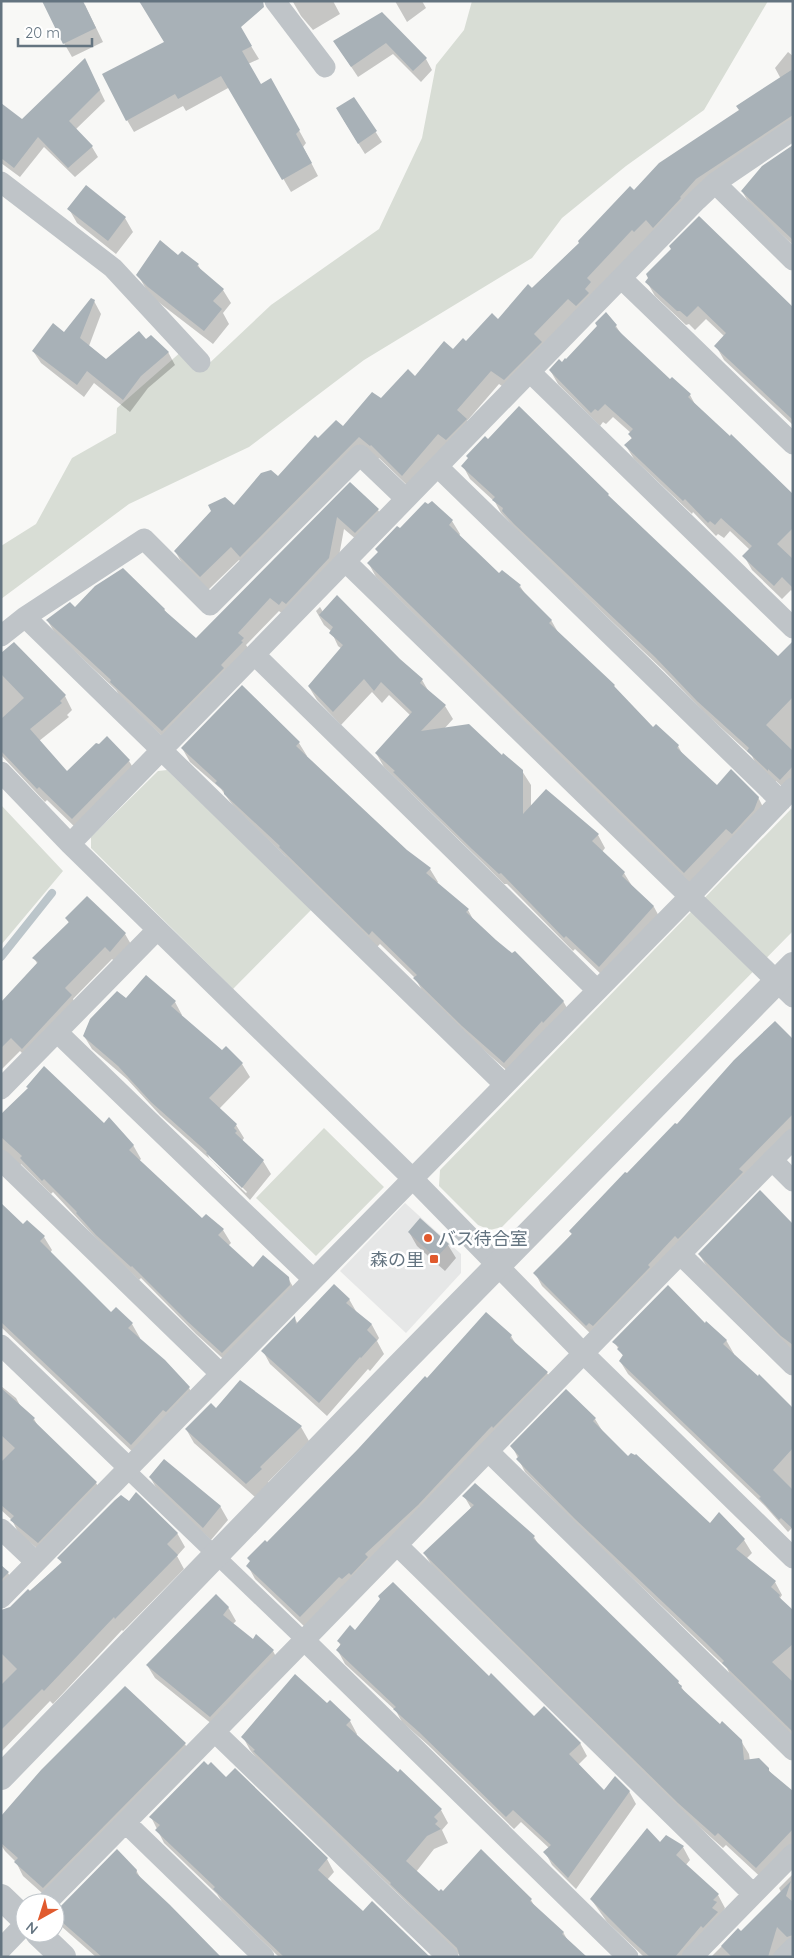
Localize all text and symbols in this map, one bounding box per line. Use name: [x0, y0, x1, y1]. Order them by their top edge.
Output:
scale bar: [18, 15, 91, 47]
text: 20 m: [25, 23, 60, 42]
place label: バス待合室: [438, 1227, 528, 1250]
marker: バス待合室: [422, 1232, 434, 1244]
place label: 森の里: [370, 1248, 424, 1271]
marker: 森の里: [428, 1253, 440, 1265]
north arrow: [15, 1893, 65, 1943]
text: N: [22, 1918, 41, 1938]

